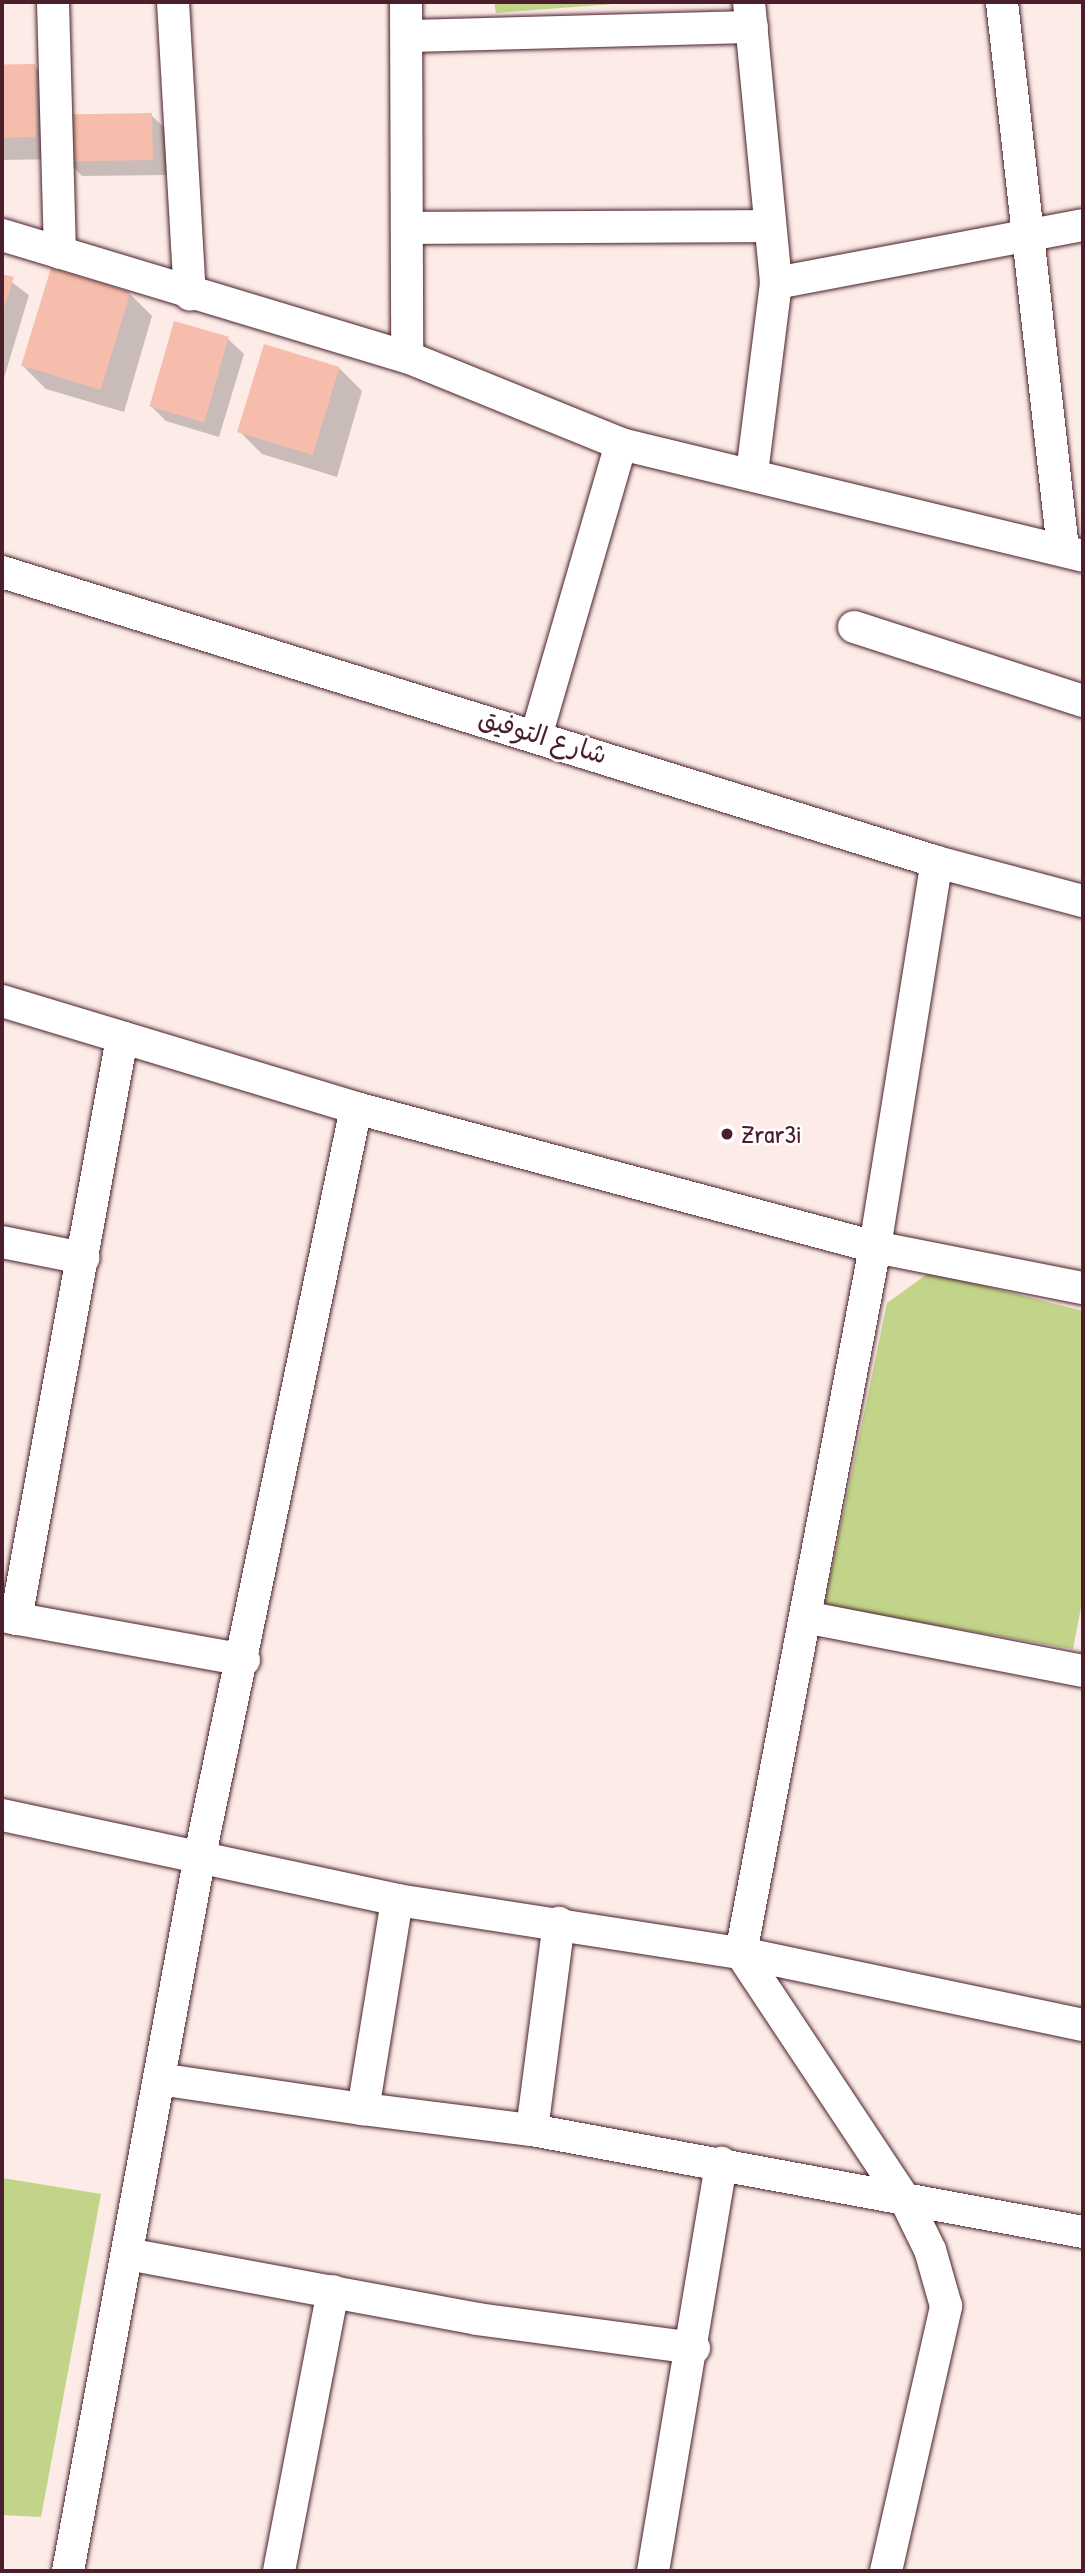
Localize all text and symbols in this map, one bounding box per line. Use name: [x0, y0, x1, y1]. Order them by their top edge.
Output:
street label: شارع التوفيق: [475, 702, 611, 770]
place label: Zrar3i: [741, 1118, 802, 1150]
marker: Zrar3i: [719, 1126, 735, 1142]

